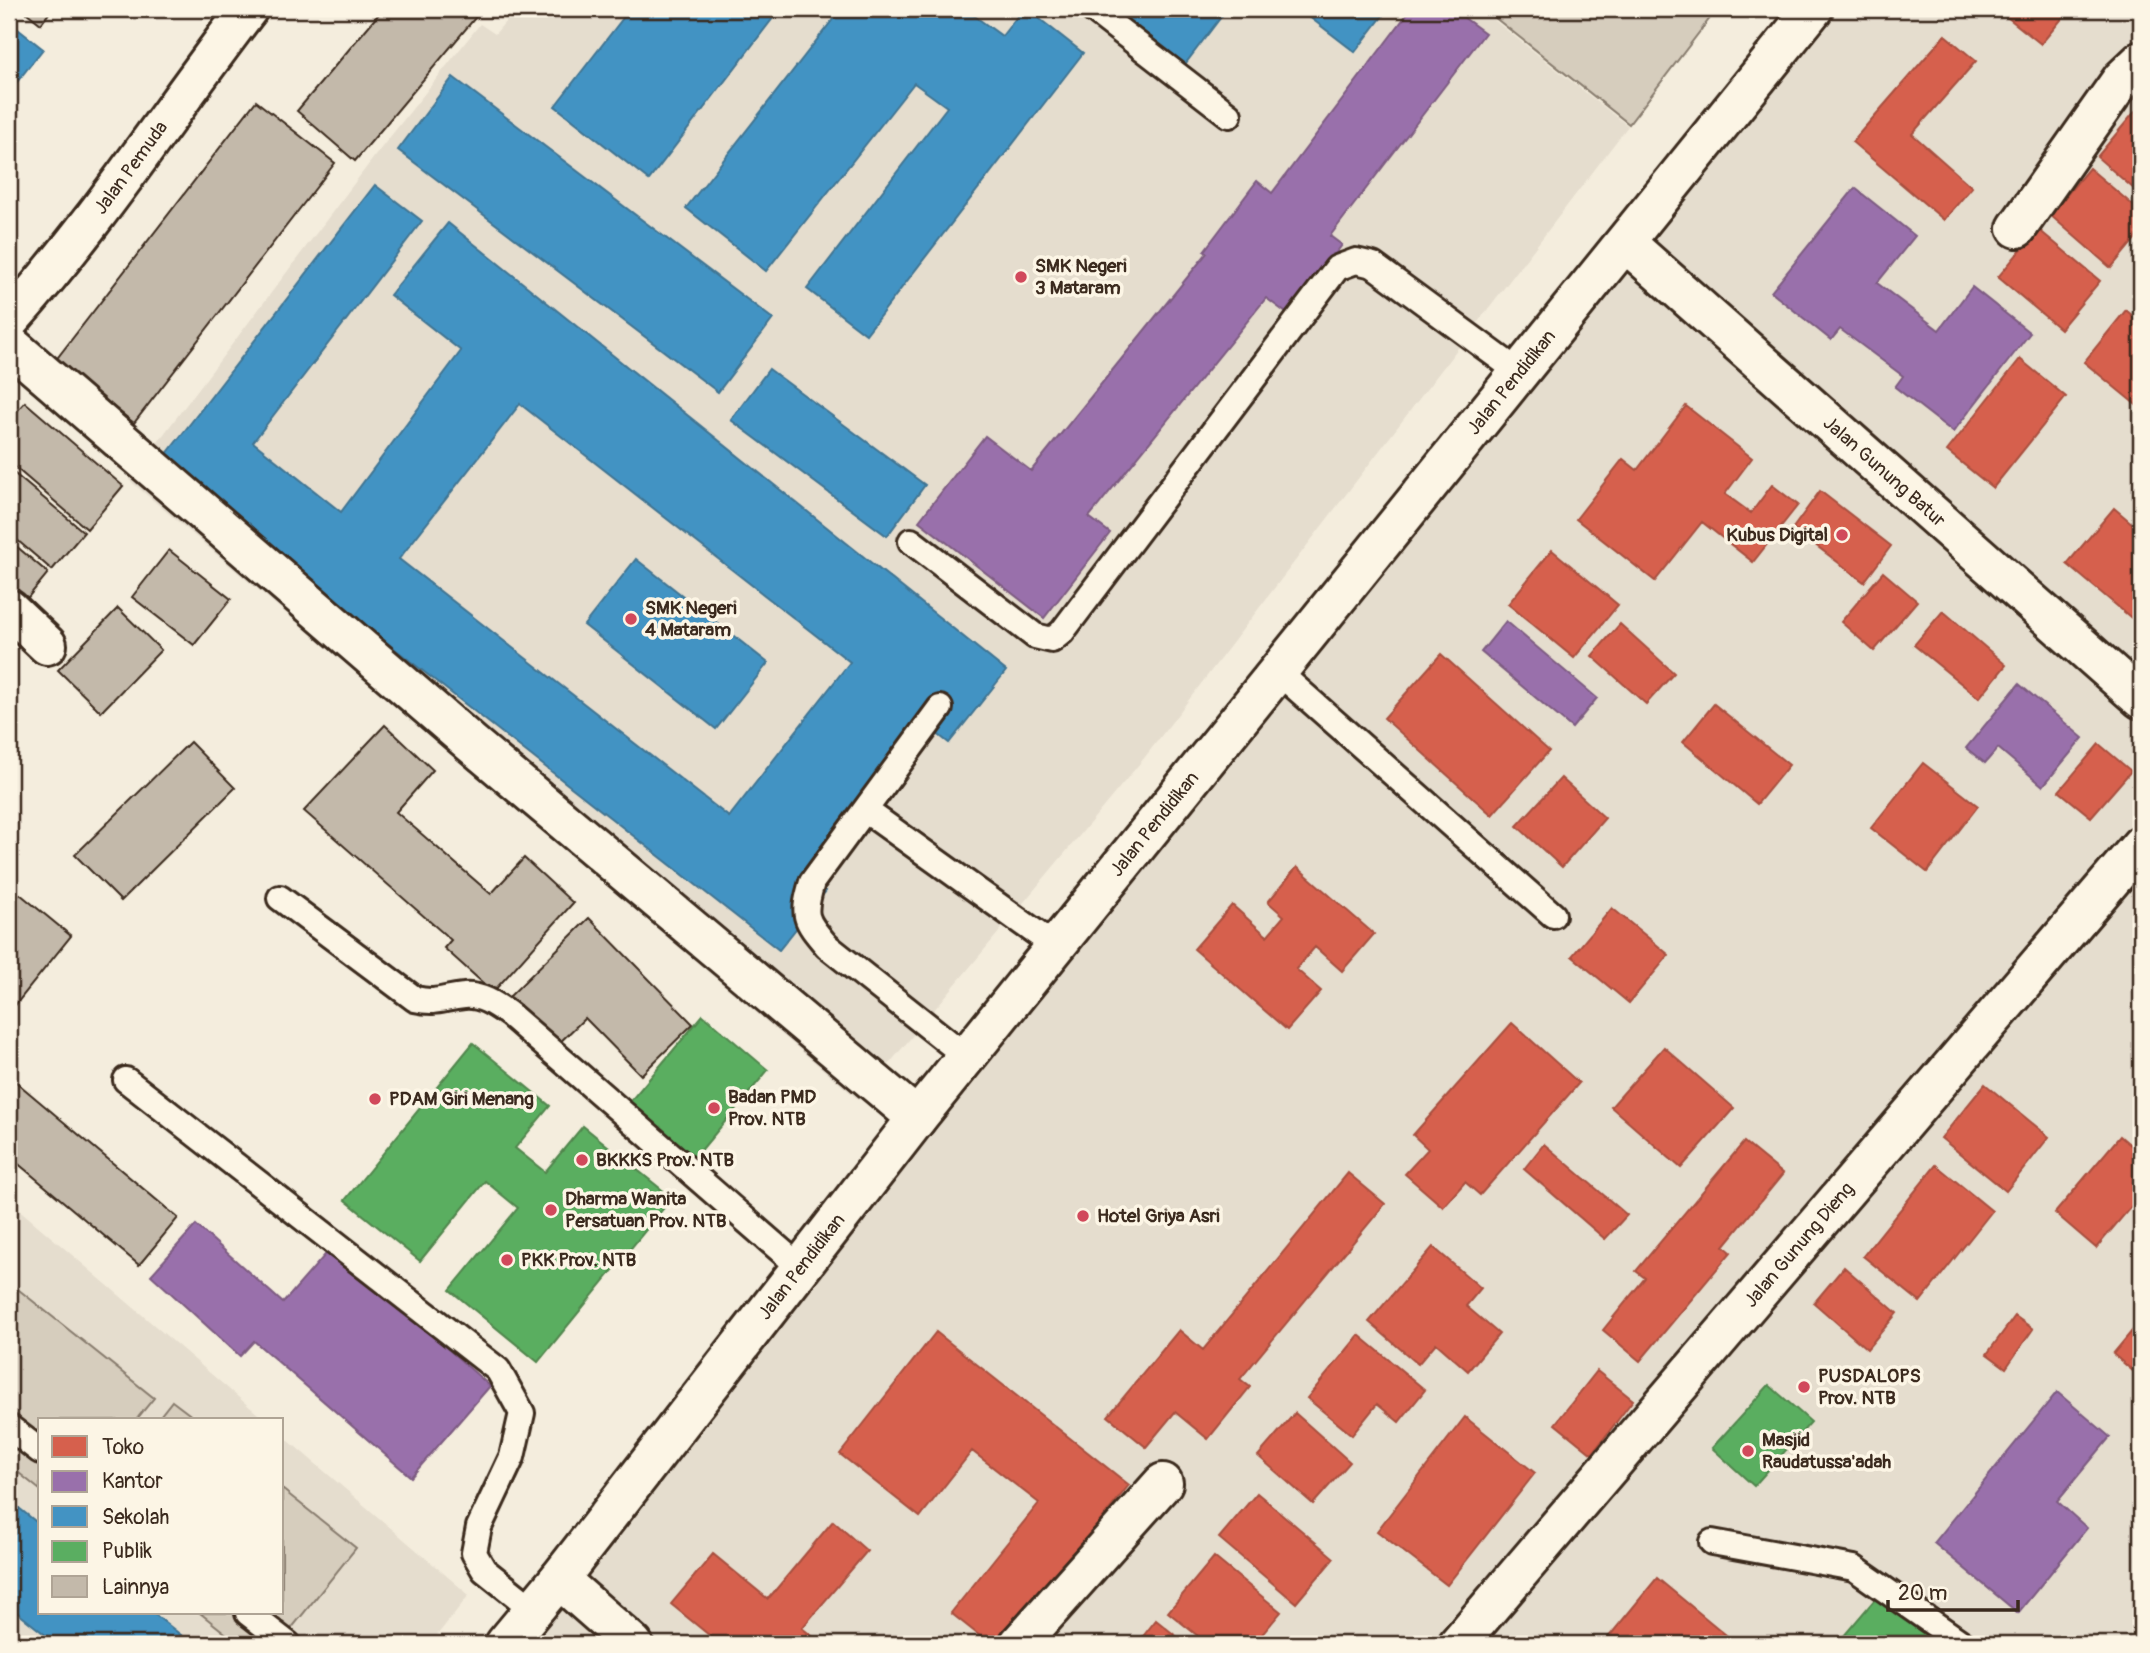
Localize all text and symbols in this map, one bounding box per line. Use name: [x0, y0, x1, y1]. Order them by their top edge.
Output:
street label: Jalan Pemuda: [89, 116, 173, 219]
place label: SMK Negeri 3 Mataram: [1035, 254, 1127, 300]
marker: SMK Negeri 3 Mataram: [1013, 269, 1029, 285]
street label: Jalan Pendidikan: [1462, 325, 1561, 440]
street label: Jalan Gunung Batur: [1818, 411, 1951, 532]
place label: Kubus Digital: [1726, 523, 1828, 547]
marker: Kubus Digital: [1834, 527, 1850, 543]
place label: SMK Negeri 4 Mataram: [645, 596, 737, 642]
marker: SMK Negeri 4 Mataram: [623, 611, 639, 627]
street label: Jalan Pendidikan: [1105, 767, 1204, 882]
place label: Badan PMD Prov. NTB: [728, 1085, 816, 1131]
place label: PDAM Giri Menang: [389, 1087, 534, 1111]
marker: PDAM Giri Menang: [367, 1091, 383, 1107]
marker: Badan PMD Prov. NTB: [706, 1100, 722, 1116]
place label: BKKKS Prov. NTB: [596, 1148, 734, 1172]
marker: BKKKS Prov. NTB: [574, 1152, 590, 1168]
street label: Jalan Gunung Dieng: [1739, 1177, 1859, 1312]
place label: Dharma Wanita Persatuan Prov. NTB: [565, 1187, 727, 1233]
marker: Dharma Wanita Persatuan Prov. NTB: [543, 1202, 559, 1218]
place label: Hotel Griya Asri: [1097, 1204, 1220, 1228]
marker: Hotel Griya Asri: [1075, 1208, 1091, 1224]
street label: Jalan Pendidikan: [753, 1209, 850, 1325]
place label: PKK Prov. NTB: [521, 1248, 636, 1272]
marker: PKK Prov. NTB: [499, 1252, 515, 1268]
place label: PUSDALOPS Prov. NTB: [1818, 1364, 1921, 1410]
marker: PUSDALOPS Prov. NTB: [1796, 1379, 1812, 1395]
legend: [38, 1418, 284, 1614]
place label: Masjid Raudatussa'adah: [1762, 1428, 1891, 1474]
text: Toko: [102, 1434, 144, 1461]
marker: Masjid Raudatussa'adah: [1740, 1443, 1756, 1459]
text: Kantor: [102, 1468, 163, 1495]
text: Sekolah: [102, 1504, 169, 1531]
text: Publik: [102, 1538, 152, 1565]
scale bar: [1888, 1569, 2017, 1613]
text: Lainnya: [102, 1574, 169, 1601]
text: 20 m: [1898, 1580, 1947, 1607]

